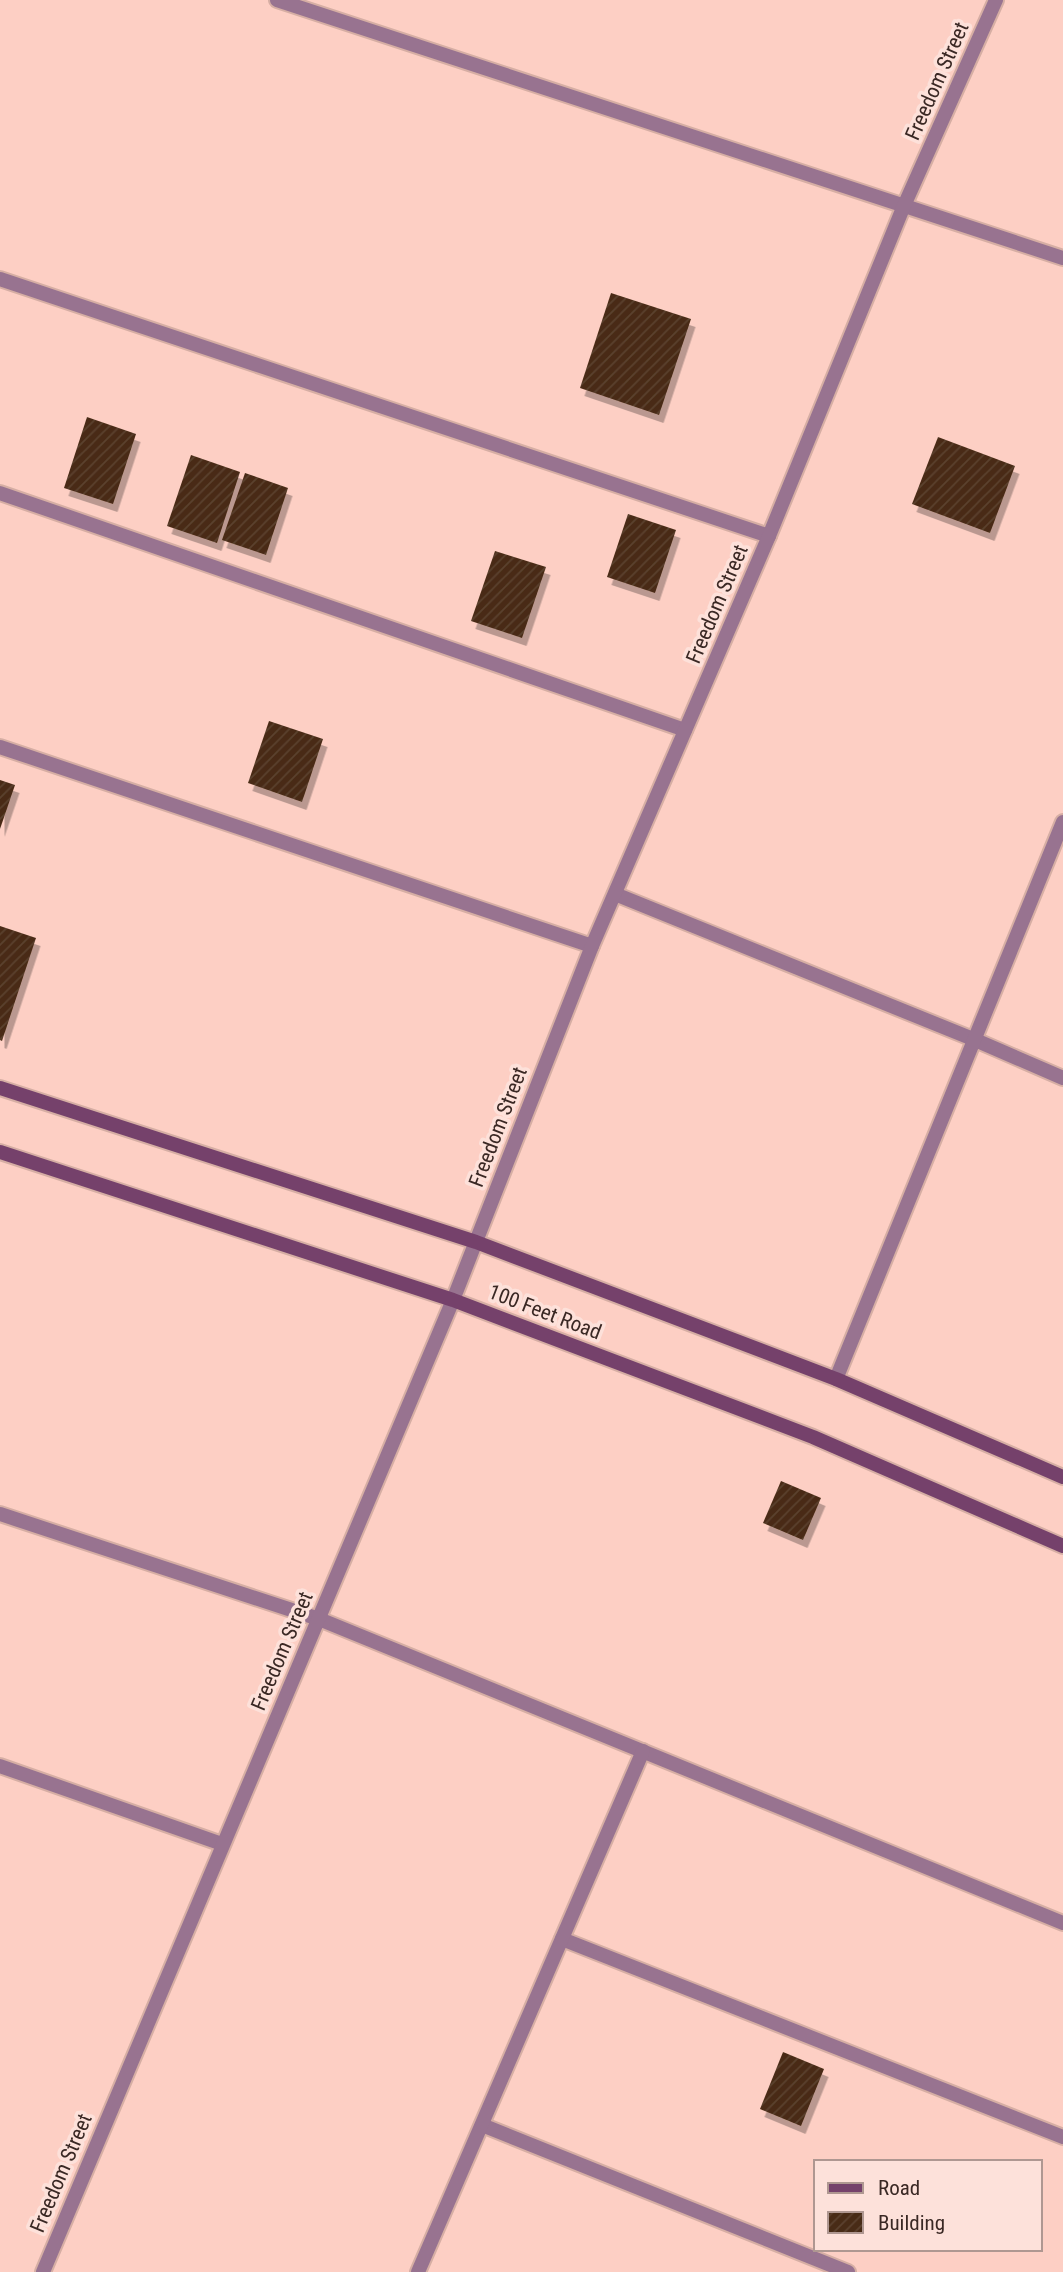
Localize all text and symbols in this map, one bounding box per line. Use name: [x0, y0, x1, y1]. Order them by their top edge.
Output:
street label: Freedom Street: [900, 18, 974, 144]
street label: Freedom Street: [681, 541, 753, 667]
street label: Freedom Street: [464, 1064, 532, 1190]
street label: 100 Feet Road: [485, 1280, 605, 1344]
street label: Freedom Street: [246, 1588, 318, 1714]
street label: Freedom Street: [25, 2110, 97, 2236]
legend: [814, 2160, 1042, 2251]
text: Road: [878, 2176, 920, 2200]
text: Building: [878, 2211, 945, 2235]

